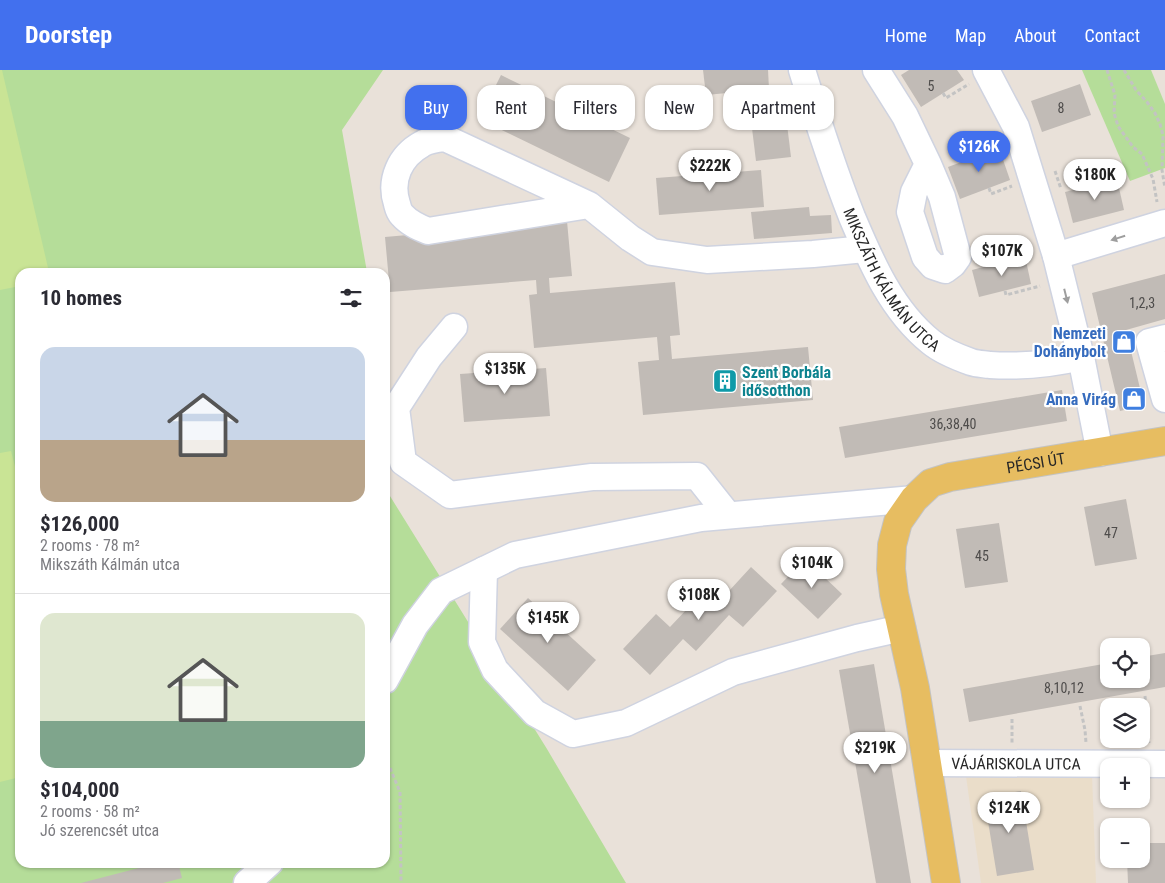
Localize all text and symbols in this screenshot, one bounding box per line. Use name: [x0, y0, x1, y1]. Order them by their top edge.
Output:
text: Doorstep: [25, 21, 112, 49]
text: Home: [885, 25, 927, 46]
text: Map: [955, 25, 986, 46]
text: About: [1014, 25, 1056, 46]
text: Contact: [1084, 25, 1140, 46]
house number: 5: [928, 78, 935, 94]
chip: Buy: [405, 85, 467, 130]
chip: Rent: [477, 85, 545, 130]
chip: Filters: [555, 85, 635, 130]
chip: New: [645, 85, 713, 130]
chip: Apartment: [723, 85, 834, 130]
house number: 8: [1058, 100, 1065, 116]
pin: $126K: [944, 131, 1014, 173]
text: $126K: [958, 137, 1000, 156]
pin: $222K: [675, 150, 745, 192]
text: $222K: [689, 156, 731, 175]
pin: $180K: [1060, 158, 1130, 201]
text: $180K: [1074, 165, 1116, 184]
street label: MIKSZÁTH KÁLMÁN UTCA: [839, 205, 944, 356]
pin: $107K: [967, 234, 1037, 277]
one-way arrow: [1111, 234, 1126, 242]
text: $107K: [981, 241, 1023, 260]
icon: filters: [337, 284, 365, 312]
text: 10 homes: [40, 286, 122, 310]
one-way arrow: [1062, 289, 1070, 304]
house number: 1,2,3: [1129, 295, 1155, 311]
place label: Nemzeti Dohánybolt: [1034, 324, 1106, 361]
shop icon: Nemzeti Dohánybolt: [1111, 329, 1137, 355]
pin: $135K: [470, 352, 540, 395]
text: $135K: [484, 359, 526, 378]
place label: Szent Borbála idősotthon: [742, 363, 832, 400]
building icon: Szent Borbála idősotthon: [712, 368, 738, 394]
icon: home: [158, 380, 248, 470]
shop icon: Anna Virág: [1121, 386, 1147, 412]
place label: Anna Virág: [1046, 390, 1116, 409]
house number: 36,38,40: [930, 416, 977, 432]
street label: PÉCSI ÚT: [1005, 449, 1067, 477]
text: $126,000: [40, 512, 119, 536]
house number: 47: [1104, 525, 1118, 541]
text: 2 rooms · 78 m²: [40, 536, 140, 555]
pin: $104K: [777, 546, 847, 589]
house number: 45: [975, 548, 989, 564]
text: $104K: [791, 553, 833, 572]
text: Mikszáth Kálmán utca: [40, 555, 180, 574]
pin: $108K: [664, 578, 734, 621]
text: $108K: [678, 585, 720, 604]
pin: $145K: [513, 602, 583, 644]
text: $145K: [527, 608, 569, 627]
map controls: [1100, 638, 1150, 868]
button: locate: [1100, 638, 1150, 688]
icon: home: [158, 645, 248, 735]
house number: 8,10,12: [1044, 680, 1084, 696]
button: layers: [1100, 698, 1150, 748]
pin: $219K: [840, 732, 910, 774]
text: $219K: [854, 738, 896, 757]
street label: VÁJÁRISKOLA UTCA: [951, 754, 1081, 774]
button: +: [1100, 758, 1150, 808]
text: $104,000: [40, 778, 119, 802]
pin: $124K: [974, 792, 1044, 834]
text: $124K: [988, 798, 1030, 817]
text: 2 rooms · 58 m²: [40, 802, 140, 821]
button: −: [1100, 818, 1150, 868]
text: Jó szerencsét utca: [40, 821, 159, 840]

